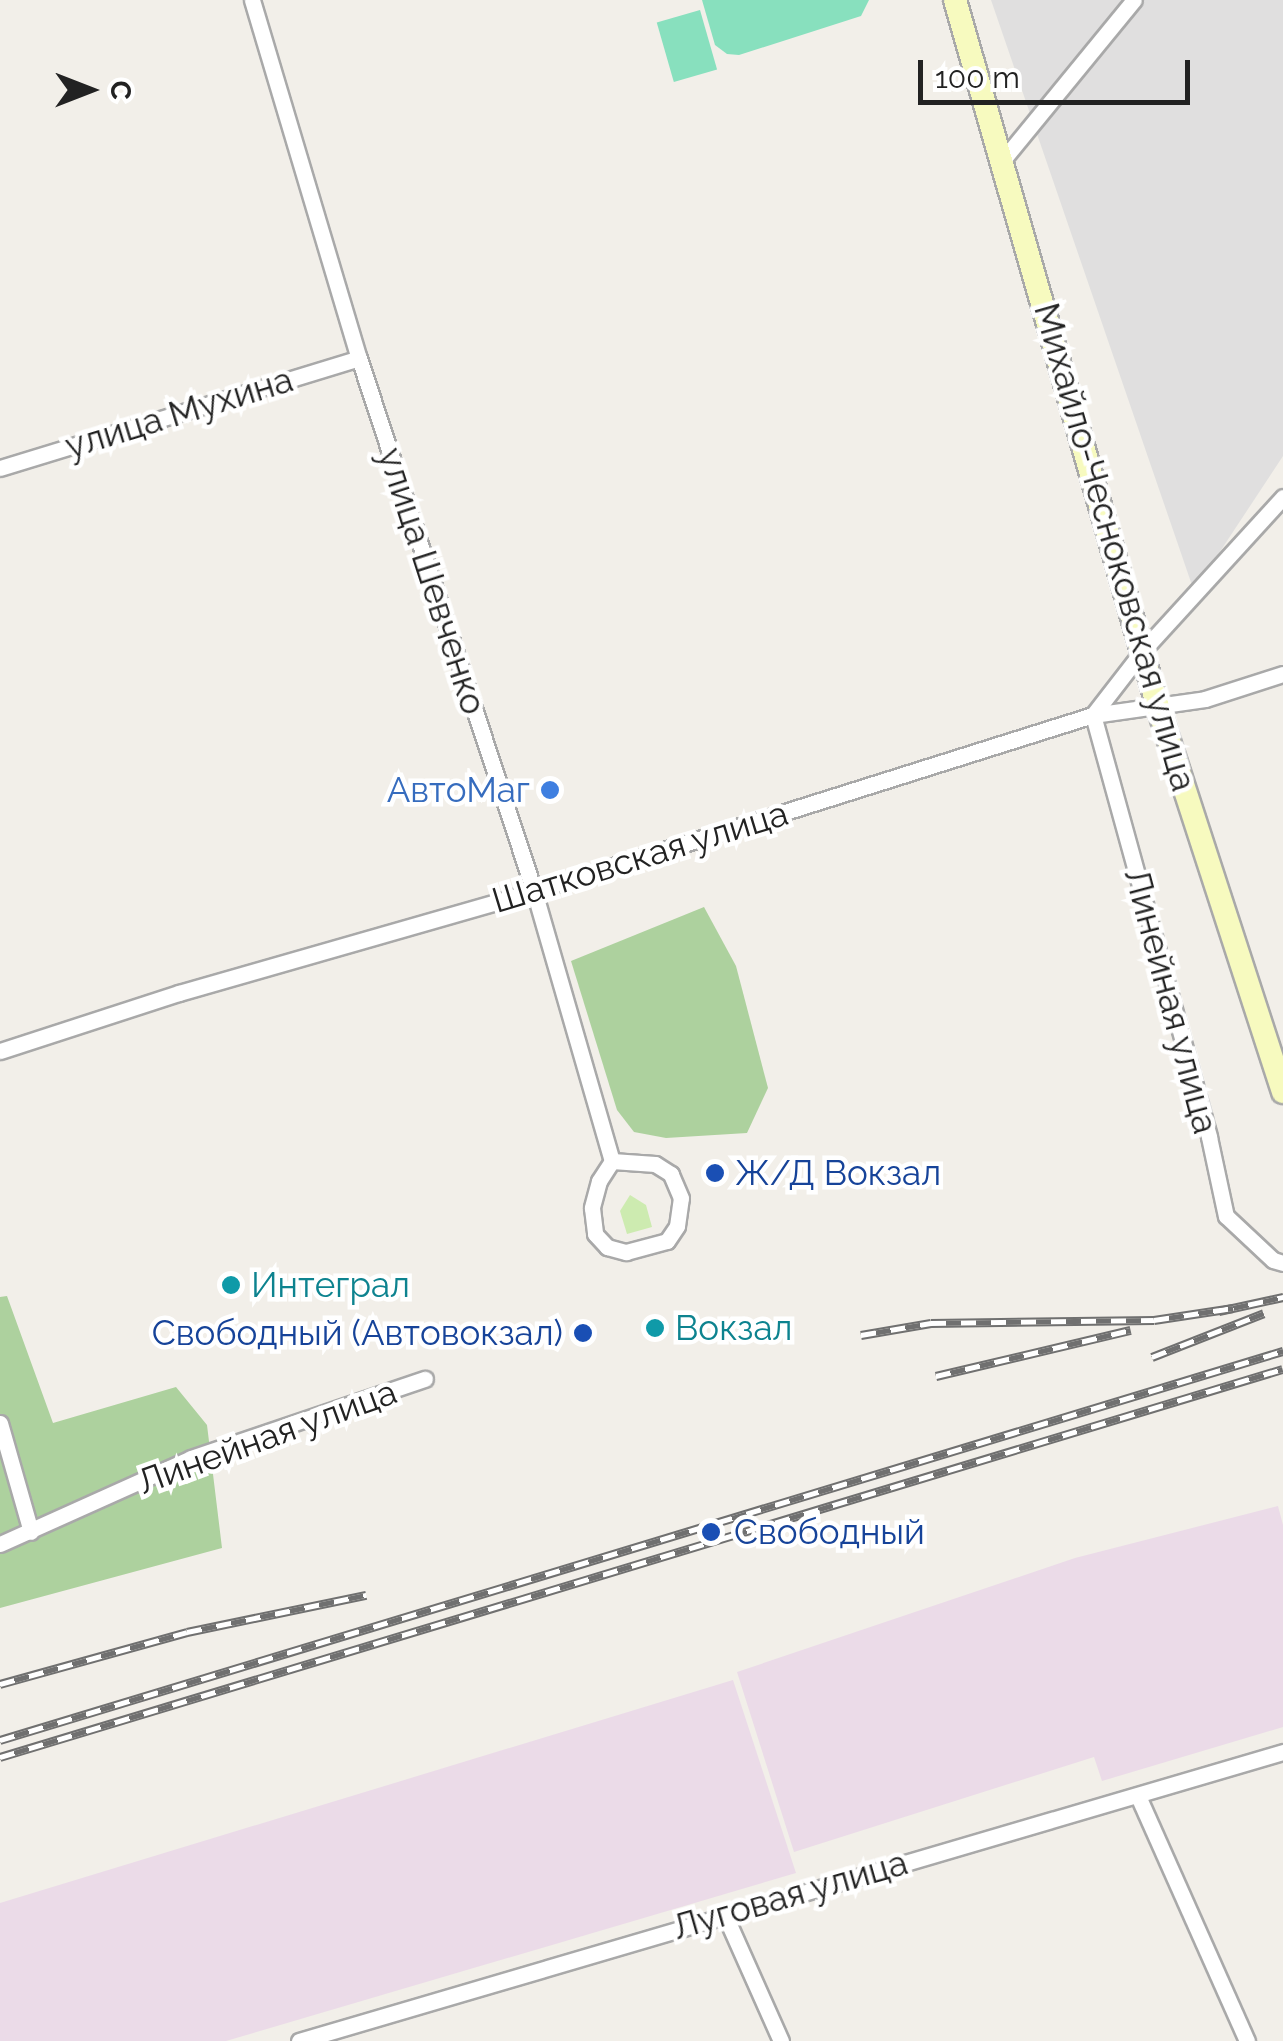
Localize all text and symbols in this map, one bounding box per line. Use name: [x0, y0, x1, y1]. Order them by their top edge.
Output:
north arrow: [40, 40, 140, 140]
scale bar: [923, 40, 1196, 102]
text: 100 m: [935, 60, 1020, 95]
text: С: [104, 80, 137, 100]
street label: Михайло-Чесноковская улица: [1025, 298, 1205, 796]
street label: улица Мухина: [60, 358, 298, 468]
street label: улица Шевченко: [369, 443, 495, 719]
place label: АвтоМаг: [387, 769, 530, 811]
marker: АвтоМаг: [539, 779, 561, 801]
street label: Шатковская улица: [487, 792, 793, 922]
street label: Линейная улица: [1115, 863, 1227, 1139]
place label: Ж/Д Вокзал: [735, 1152, 941, 1194]
marker: Ж/Д Вокзал: [704, 1162, 726, 1184]
place label: Интеграл: [251, 1264, 410, 1306]
marker: Интеграл: [220, 1274, 242, 1296]
place label: Вокзал: [675, 1307, 792, 1349]
place label: Свободный (Автовокзал): [152, 1312, 563, 1354]
marker: Вокзал: [644, 1317, 666, 1339]
marker: Свободный (Автовокзал): [572, 1322, 594, 1344]
street label: Линейная улица: [131, 1370, 403, 1504]
place label: Свободный: [734, 1511, 925, 1553]
marker: Свободный: [698, 1519, 724, 1545]
street label: Луговая улица: [667, 1841, 913, 1949]

